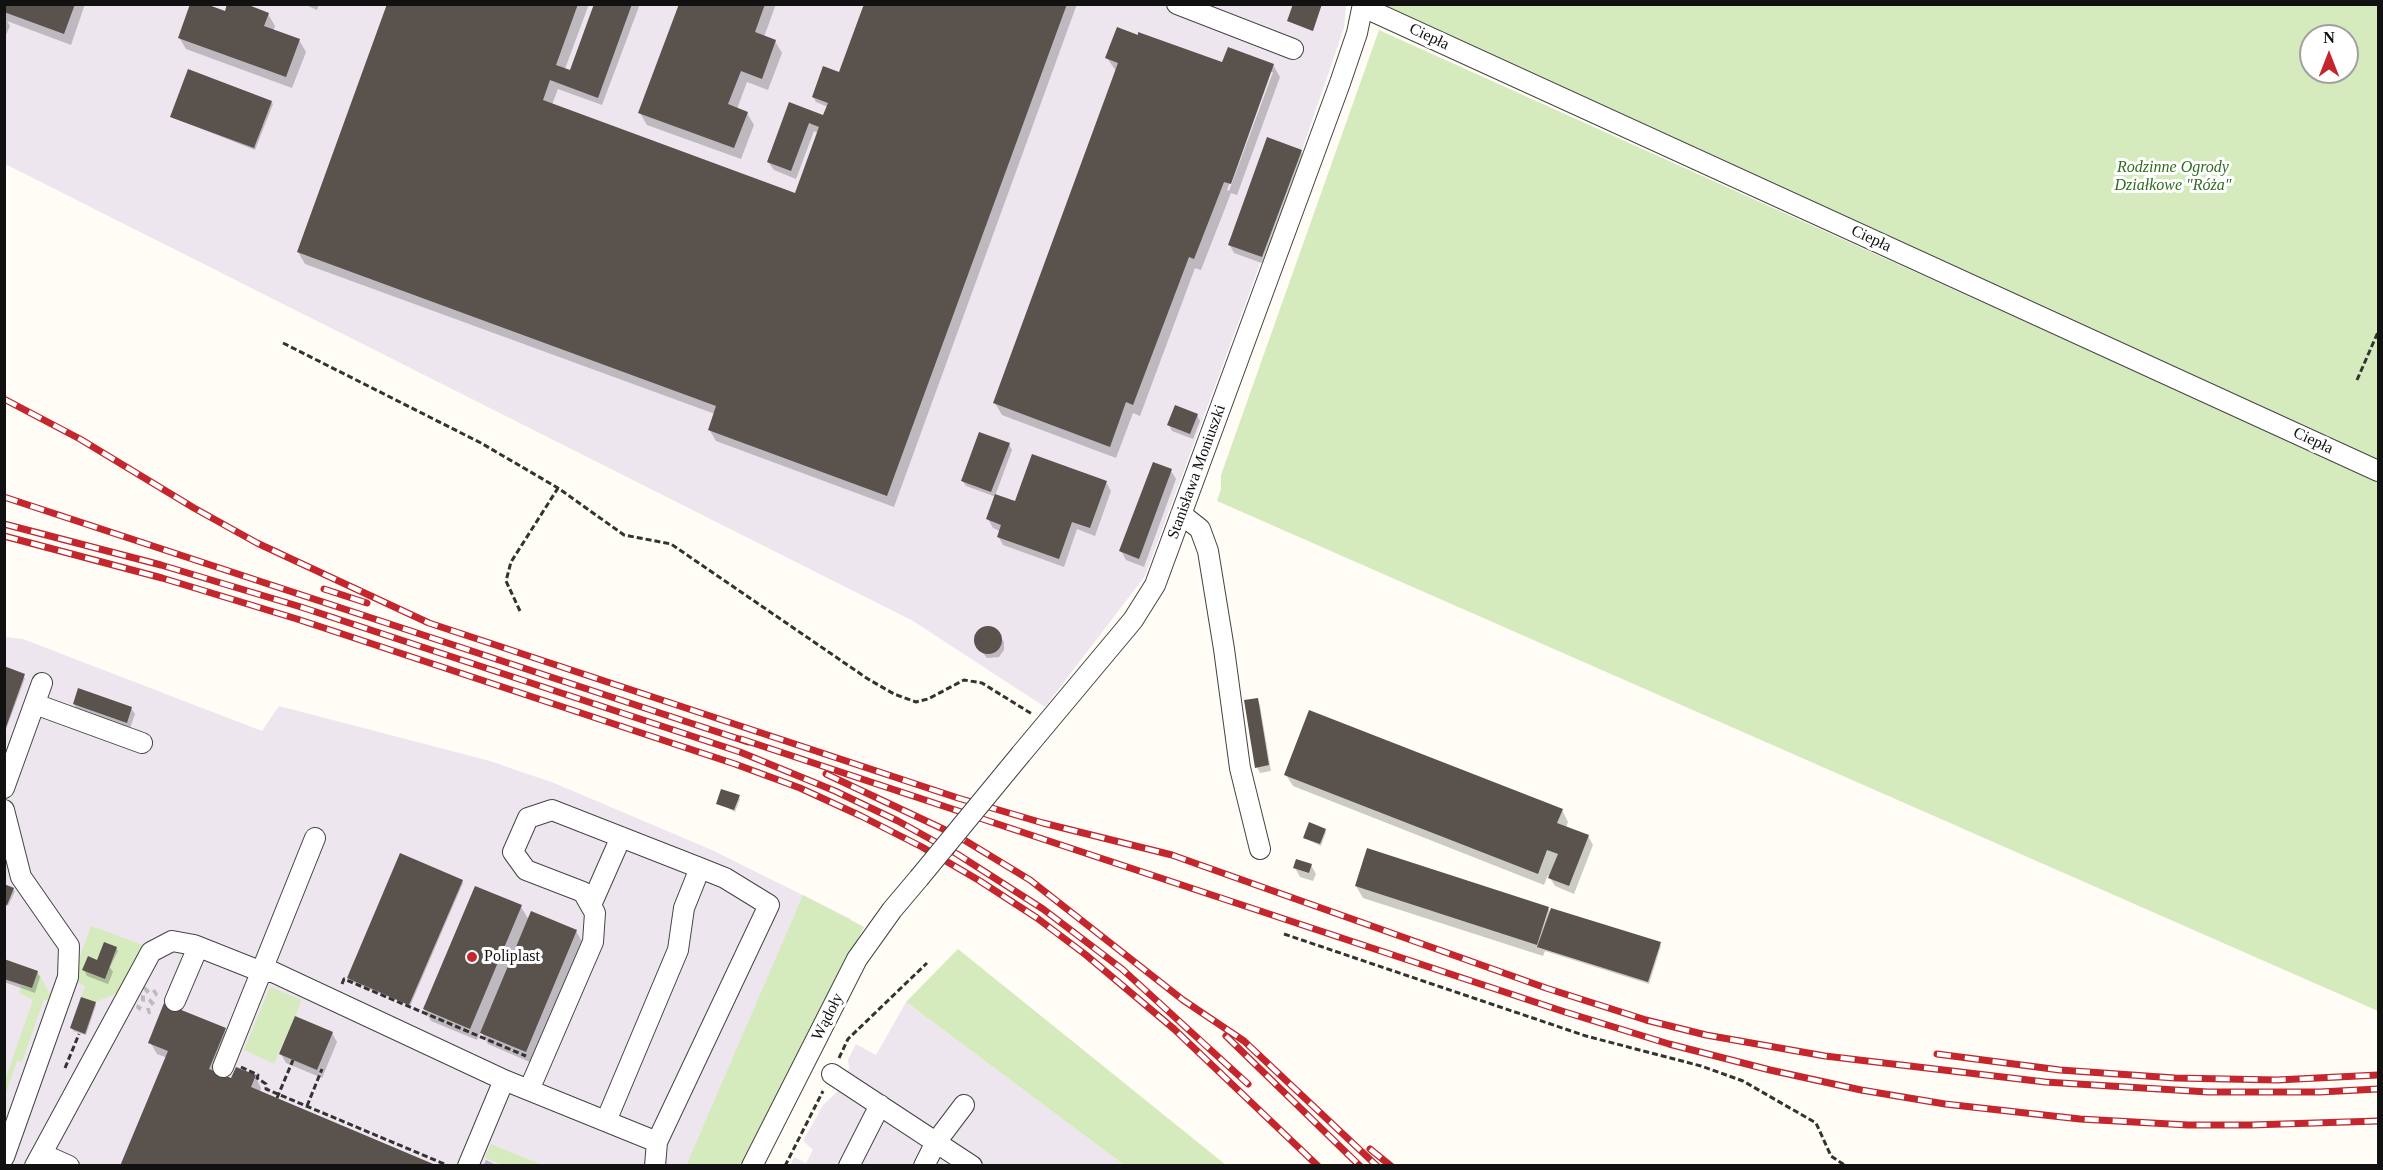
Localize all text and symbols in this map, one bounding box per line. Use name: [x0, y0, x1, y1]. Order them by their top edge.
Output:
street label: Ciepła: [1406, 19, 1452, 55]
north arrow: [2299, 24, 2359, 84]
text: N: [2323, 29, 2335, 46]
park label: Rodzinne Ogrody Działkowe "Róża": [2115, 158, 2231, 196]
street label: Ciepła: [1848, 221, 1894, 257]
street label: Stanisława Moniuszki: [1164, 402, 1230, 542]
street label: Ciepła: [2290, 423, 2336, 459]
place label: Poliplast: [484, 947, 540, 967]
marker: Poliplast: [465, 950, 479, 964]
street label: Wądoły: [808, 990, 848, 1044]

